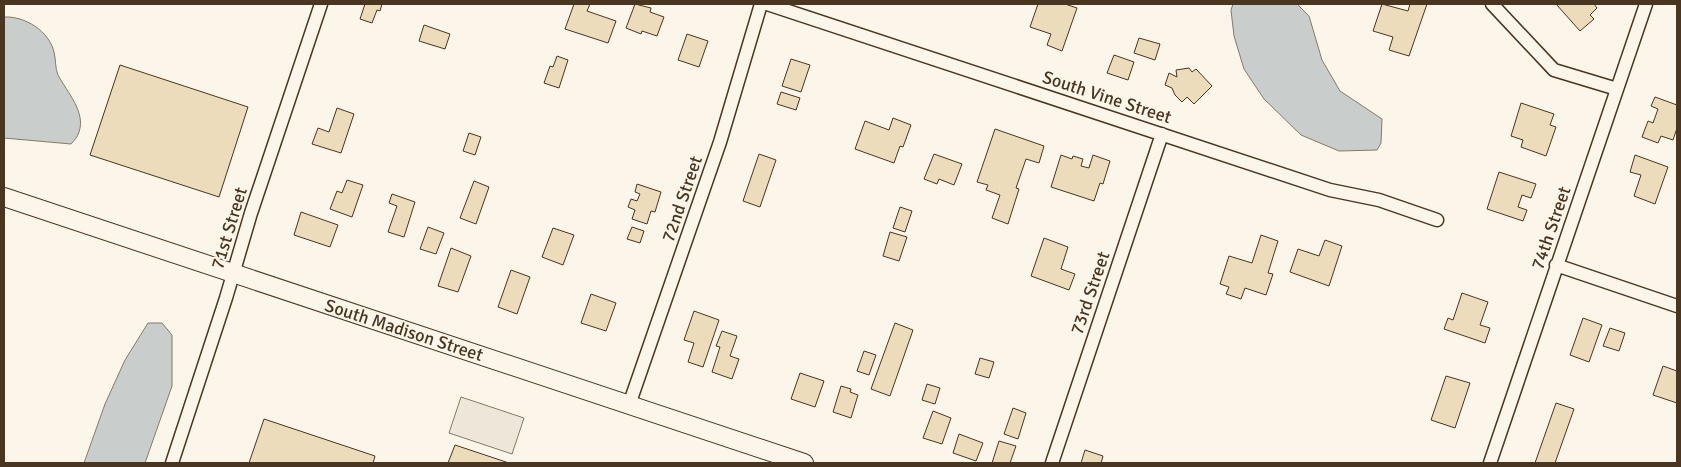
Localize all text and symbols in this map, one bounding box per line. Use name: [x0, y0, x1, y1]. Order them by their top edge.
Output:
street label: South Vine Street: [1040, 66, 1174, 128]
street label: 72nd Street: [657, 153, 707, 245]
street label: 71st Street: [206, 184, 252, 272]
street label: 74th Street: [1527, 184, 1575, 272]
street label: 73rd Street: [1066, 249, 1114, 337]
street label: South Madison Street: [322, 294, 486, 366]

